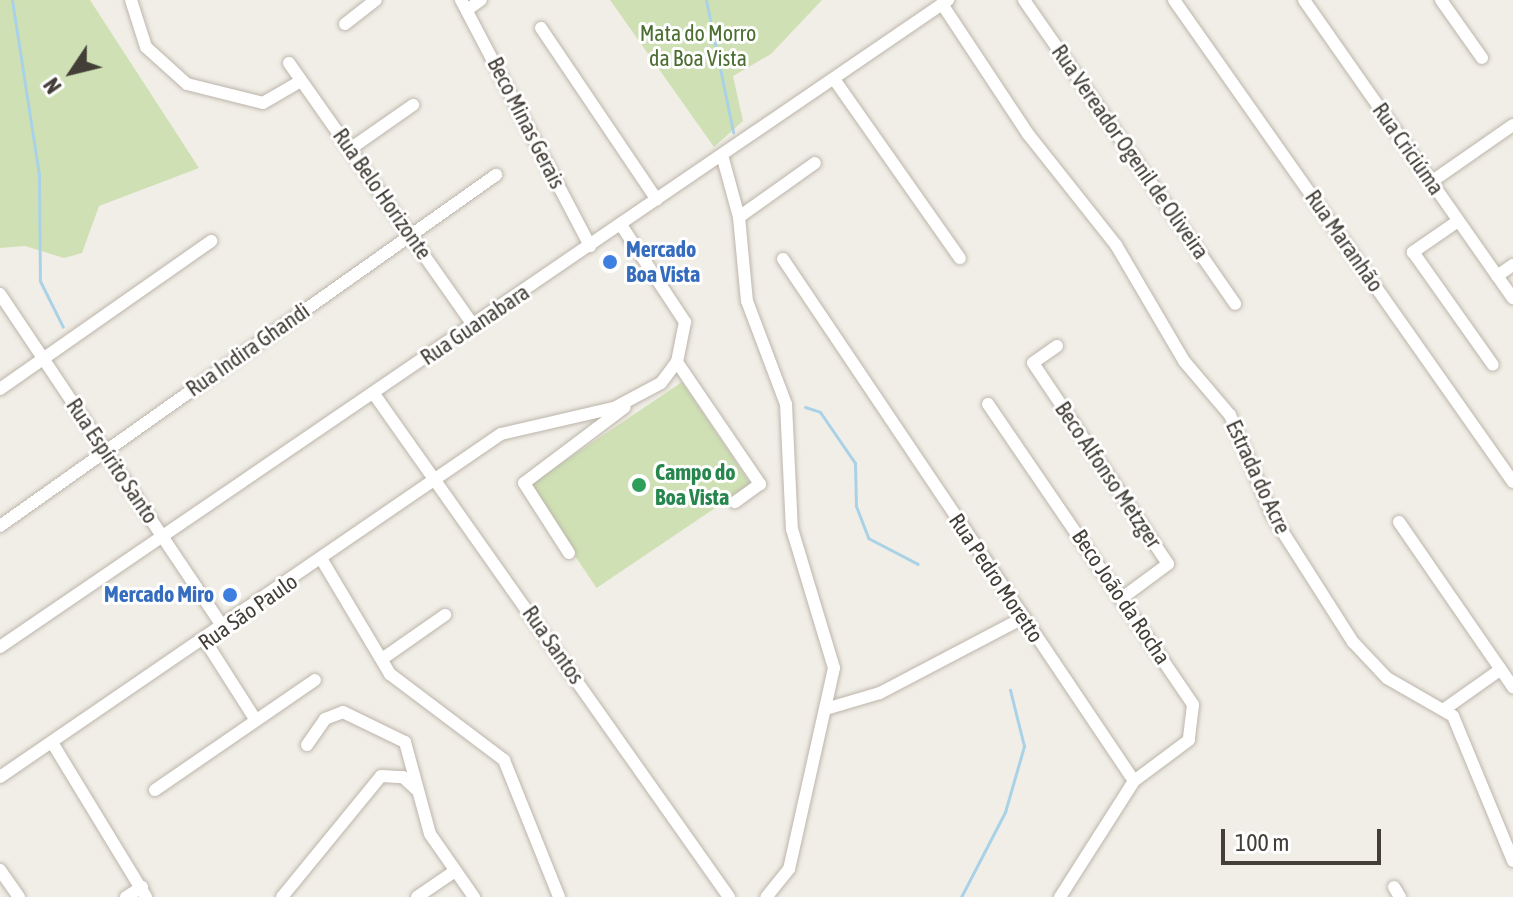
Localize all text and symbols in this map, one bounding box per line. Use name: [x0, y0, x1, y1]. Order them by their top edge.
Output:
park label: Mata do Morro da Boa Vista: [640, 20, 756, 72]
north arrow: [32, 32, 112, 112]
street label: Rua Vereador Ogenil de Oliveira: [1046, 40, 1214, 264]
street label: Beco Minas Gerais: [482, 53, 570, 193]
text: N: [38, 73, 67, 99]
street label: Rua Criciúma: [1367, 98, 1449, 200]
street label: Rua Belo Horizonte: [327, 123, 437, 265]
street label: Rua Maranhão: [1299, 185, 1389, 297]
place label: Mercado Boa Vista: [626, 236, 700, 288]
marker: Mercado Boa Vista: [601, 253, 619, 271]
street label: Rua Guanabara: [416, 279, 534, 371]
street label: Rua Indira Ghandi: [181, 298, 315, 402]
street label: Rua Espírito Santo: [60, 393, 164, 529]
street label: Beco Alfonso Metzger: [1049, 397, 1167, 553]
street label: Estrada do Acre: [1220, 416, 1296, 538]
place label: Campo do Boa Vista: [655, 459, 736, 510]
marker: Campo do Boa Vista: [630, 476, 648, 494]
street label: Rua Pedro Moretto: [943, 508, 1049, 648]
street label: Beco João da Rocha: [1066, 525, 1176, 669]
street label: Rua São Paulo: [193, 568, 303, 656]
place label: Mercado Miro: [104, 582, 214, 608]
marker: Mercado Miro: [221, 586, 239, 604]
street label: Rua Santos: [517, 601, 589, 689]
scale bar: [1225, 813, 1385, 863]
text: 100 m: [1235, 829, 1289, 856]

